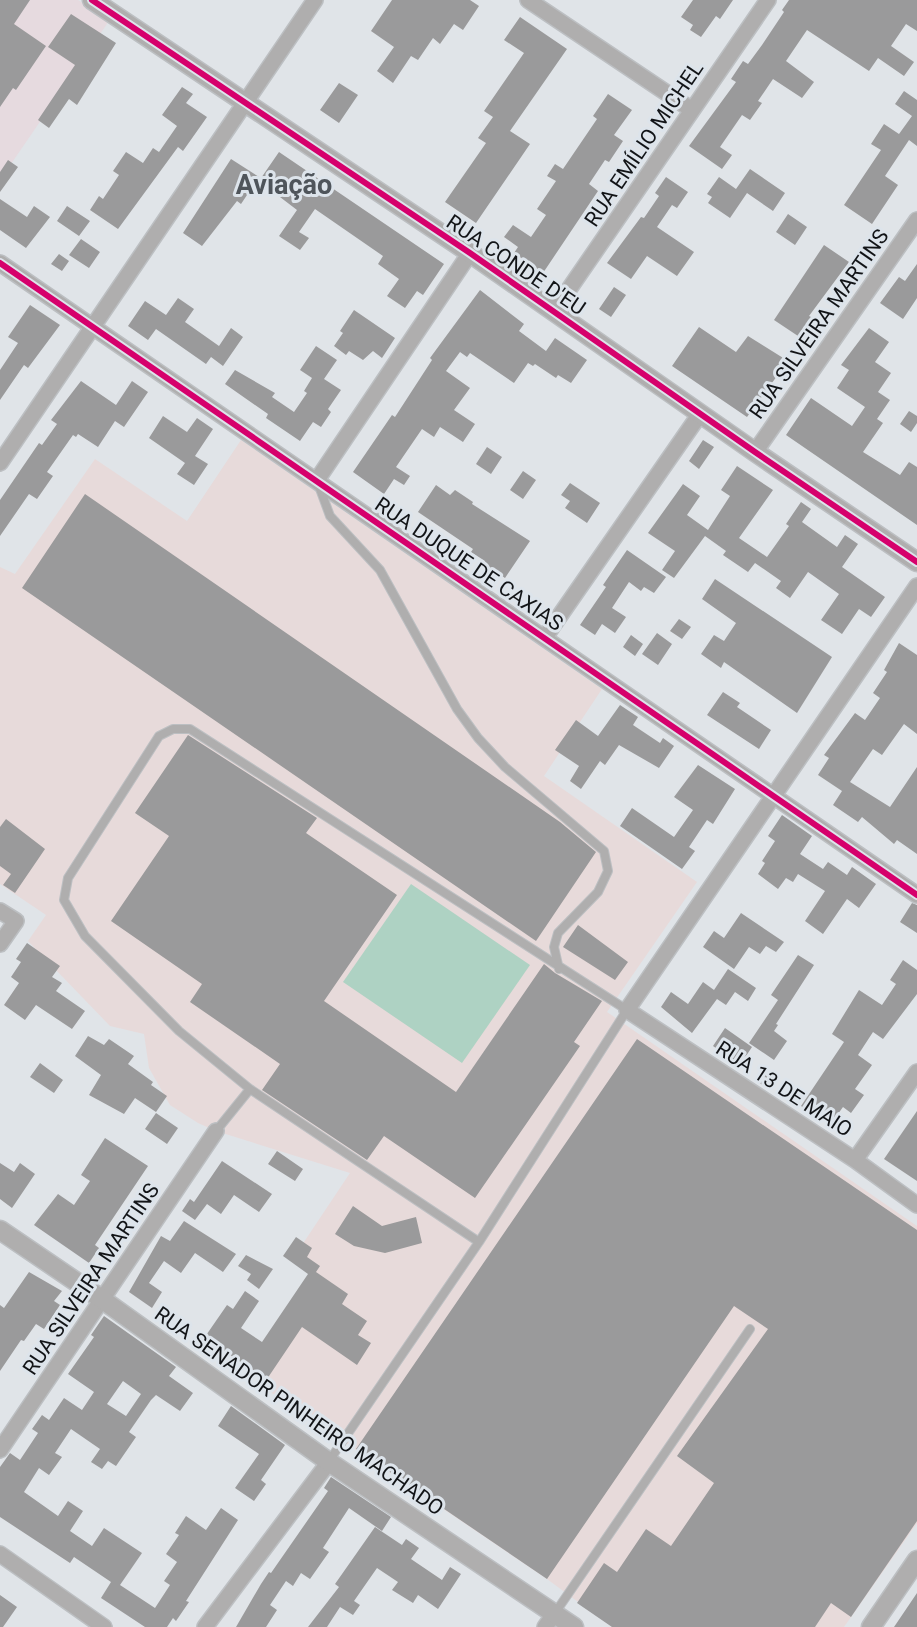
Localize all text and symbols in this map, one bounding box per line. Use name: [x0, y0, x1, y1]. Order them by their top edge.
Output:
street label: RUA EMÍLIO MICHEL: [580, 57, 708, 231]
district label: Aviação: [236, 169, 332, 201]
street label: RUA CONDE D'EU: [442, 210, 590, 320]
street label: RUA SILVEIRA MARTINS: [744, 225, 894, 423]
street label: RUA DUQUE DE CAXIAS: [371, 492, 567, 636]
street label: RUA 13 DE MAIO: [711, 1036, 857, 1142]
street label: RUA SILVEIRA MARTINS: [18, 1179, 164, 1379]
street label: RUA SENADOR PINHEIRO MACHADO: [150, 1302, 448, 1520]

